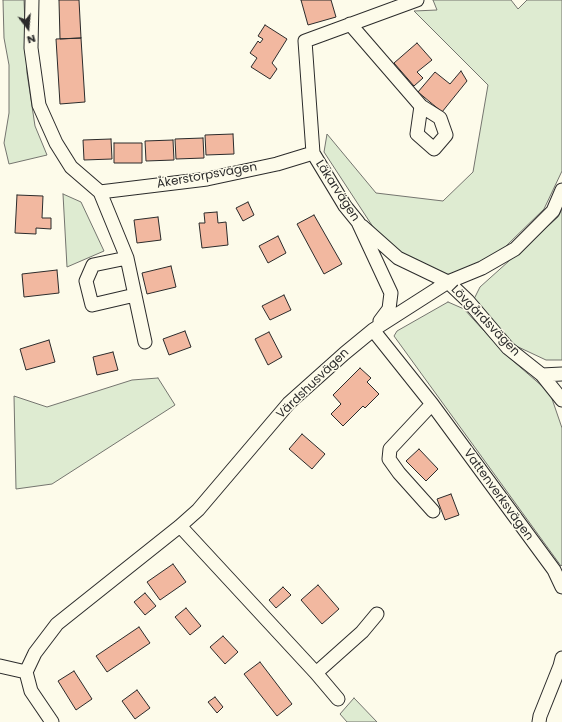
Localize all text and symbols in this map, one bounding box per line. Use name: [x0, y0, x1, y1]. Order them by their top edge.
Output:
north arrow: [8, 8, 48, 48]
text: N: [25, 31, 37, 48]
street label: Läkarvägen: [312, 158, 362, 224]
street label: Åkerstorpsvägen: [156, 160, 258, 192]
street label: Lövgårdsvägen: [448, 283, 522, 359]
street label: Värdshusvägen: [274, 346, 352, 422]
street label: Vattenverksvägen: [460, 447, 536, 543]

